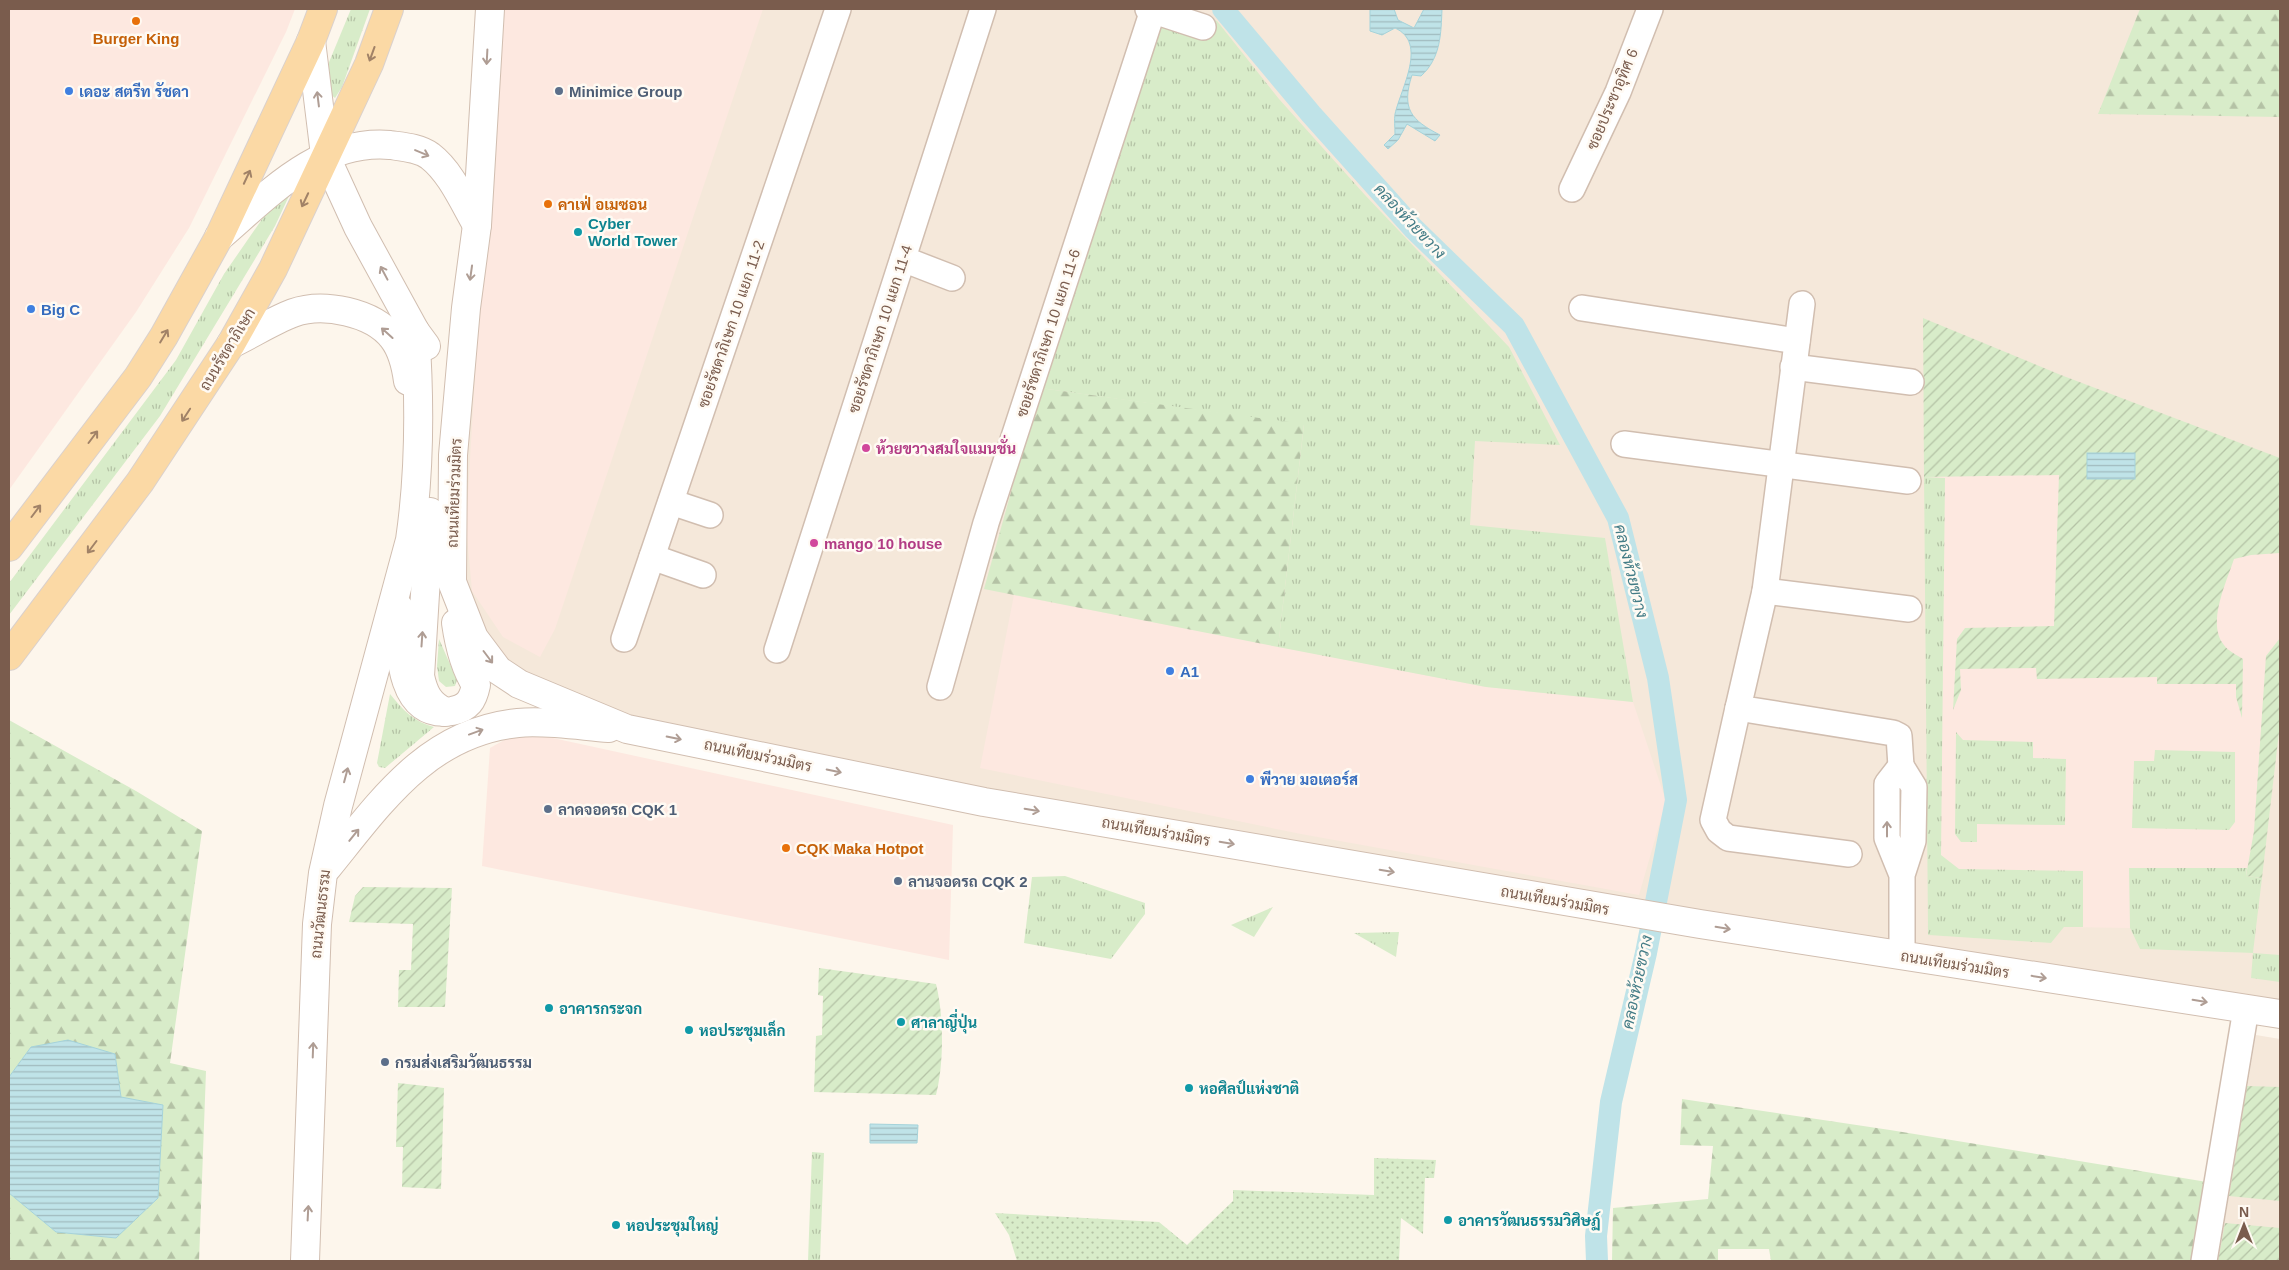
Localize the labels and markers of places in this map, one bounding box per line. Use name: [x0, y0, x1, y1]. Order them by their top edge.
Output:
marker: Burger King: [130, 15, 142, 27]
place label: Burger King: [93, 30, 179, 47]
place label: เดอะ สตรีท รัชดา: [79, 82, 189, 100]
place label: Minimice Group: [569, 83, 682, 100]
marker: เดอะ สตรีท รัชดา: [63, 85, 75, 97]
marker: Minimice Group: [553, 85, 565, 97]
place label: คาเฟ่ อเมซอน: [558, 195, 648, 213]
marker: คาเฟ่ อเมซอน: [542, 198, 554, 210]
place label: Cyber World Tower: [588, 215, 678, 249]
marker: Cyber World Tower: [572, 226, 584, 238]
place label: Big C: [41, 301, 80, 318]
marker: Big C: [25, 303, 37, 315]
place label: ห้วยขวางสมใจแมนชั่น: [876, 434, 1016, 457]
marker: ห้วยขวางสมใจแมนชั่น: [860, 442, 872, 454]
place label: mango 10 house: [824, 535, 942, 552]
marker: mango 10 house: [808, 537, 820, 549]
place label: A1: [1180, 663, 1199, 680]
marker: A1: [1164, 665, 1176, 677]
place label: พีวาย มอเตอร์ส: [1260, 770, 1358, 788]
marker: พีวาย มอเตอร์ส: [1244, 773, 1256, 785]
place label: ลาดจอดรถ CQK 1: [558, 801, 677, 818]
marker: ลาดจอดรถ CQK 1: [542, 803, 554, 815]
place label: CQK Maka Hotpot: [796, 840, 924, 857]
marker: CQK Maka Hotpot: [780, 842, 792, 854]
place label: ลานจอดรถ CQK 2: [908, 873, 1028, 890]
marker: ลานจอดรถ CQK 2: [892, 875, 904, 887]
place label: อาคารกระจก: [559, 1000, 642, 1017]
marker: อาคารกระจก: [543, 1002, 555, 1014]
place label: ศาลาญี่ปุ่น: [911, 1008, 977, 1034]
marker: ศาลาญี่ปุ่น: [895, 1016, 907, 1028]
place label: หอประชุมเล็ก: [699, 1020, 786, 1042]
marker: หอประชุมเล็ก: [683, 1024, 695, 1036]
place label: กรมส่งเสริมวัฒนธรรม: [395, 1053, 532, 1071]
marker: กรมส่งเสริมวัฒนธรรม: [379, 1056, 391, 1068]
place label: หอศิลป์แห่งชาติ: [1199, 1079, 1299, 1097]
marker: หอศิลป์แห่งชาติ: [1183, 1082, 1195, 1094]
place label: อาคารวัฒนธรรมวิศิษฏ์: [1458, 1211, 1602, 1231]
marker: อาคารวัฒนธรรมวิศิษฏ์: [1442, 1214, 1454, 1226]
place label: หอประชุมใหญ่: [626, 1216, 718, 1237]
marker: หอประชุมใหญ่: [610, 1219, 622, 1231]

